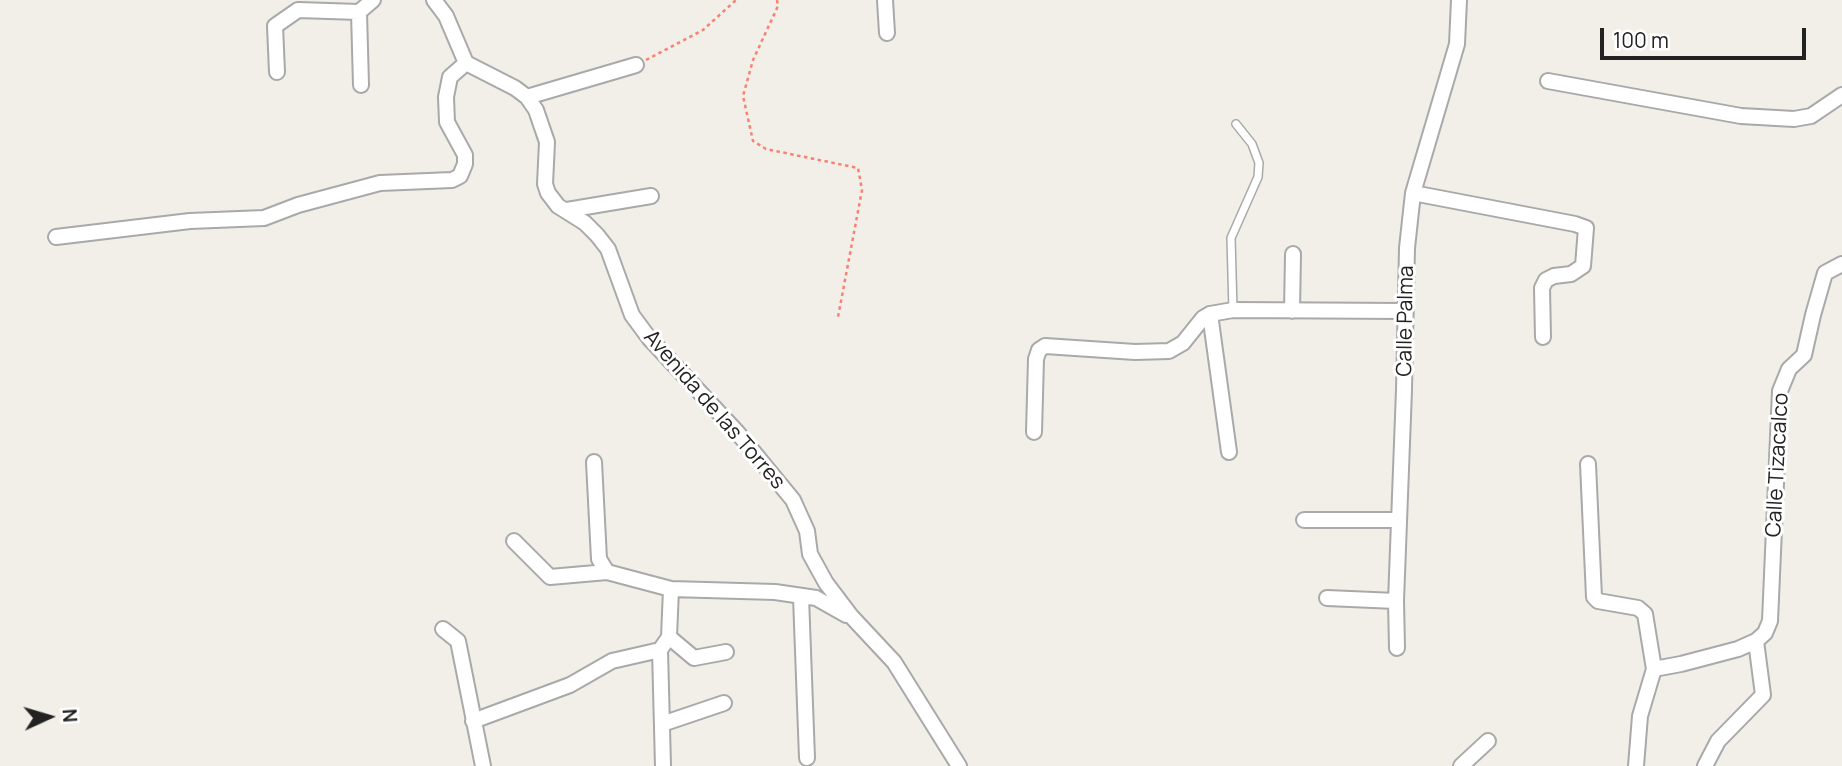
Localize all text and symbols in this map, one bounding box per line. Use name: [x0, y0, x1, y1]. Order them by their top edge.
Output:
scale bar: [1604, 14, 1811, 58]
text: 100 m: [1613, 26, 1669, 54]
street label: Calle Palma: [1392, 265, 1420, 377]
street label: Avenida de las Torres: [638, 325, 790, 495]
street label: Calle Tizacalco: [1762, 392, 1794, 538]
north arrow: [14, 682, 84, 752]
text: N: [57, 708, 83, 723]

